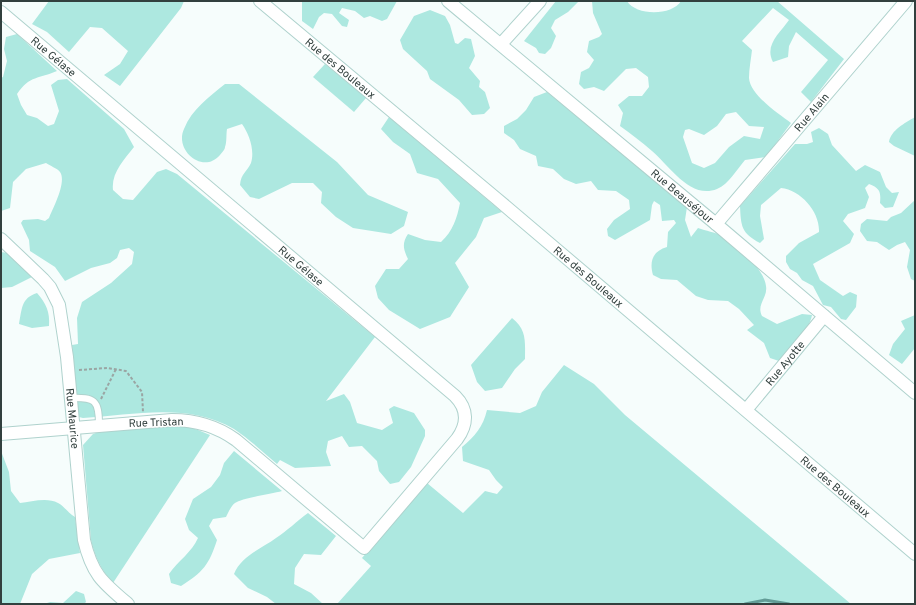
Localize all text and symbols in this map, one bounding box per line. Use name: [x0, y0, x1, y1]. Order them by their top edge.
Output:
street label: Rue Gélase: [28, 34, 79, 80]
street label: Rue des Bouleaux: [302, 36, 378, 103]
street label: Rue Alain: [792, 90, 833, 135]
street label: Rue Beauséjour: [648, 167, 717, 227]
street label: Rue Gélase: [275, 243, 326, 290]
street label: Rue des Bouleaux: [550, 244, 626, 312]
street label: Rue Ayotte: [763, 338, 808, 389]
street label: Rue Maurice: [62, 387, 82, 450]
street label: Rue Tristan: [128, 415, 184, 431]
street label: Rue des Bouleaux: [797, 454, 873, 521]

